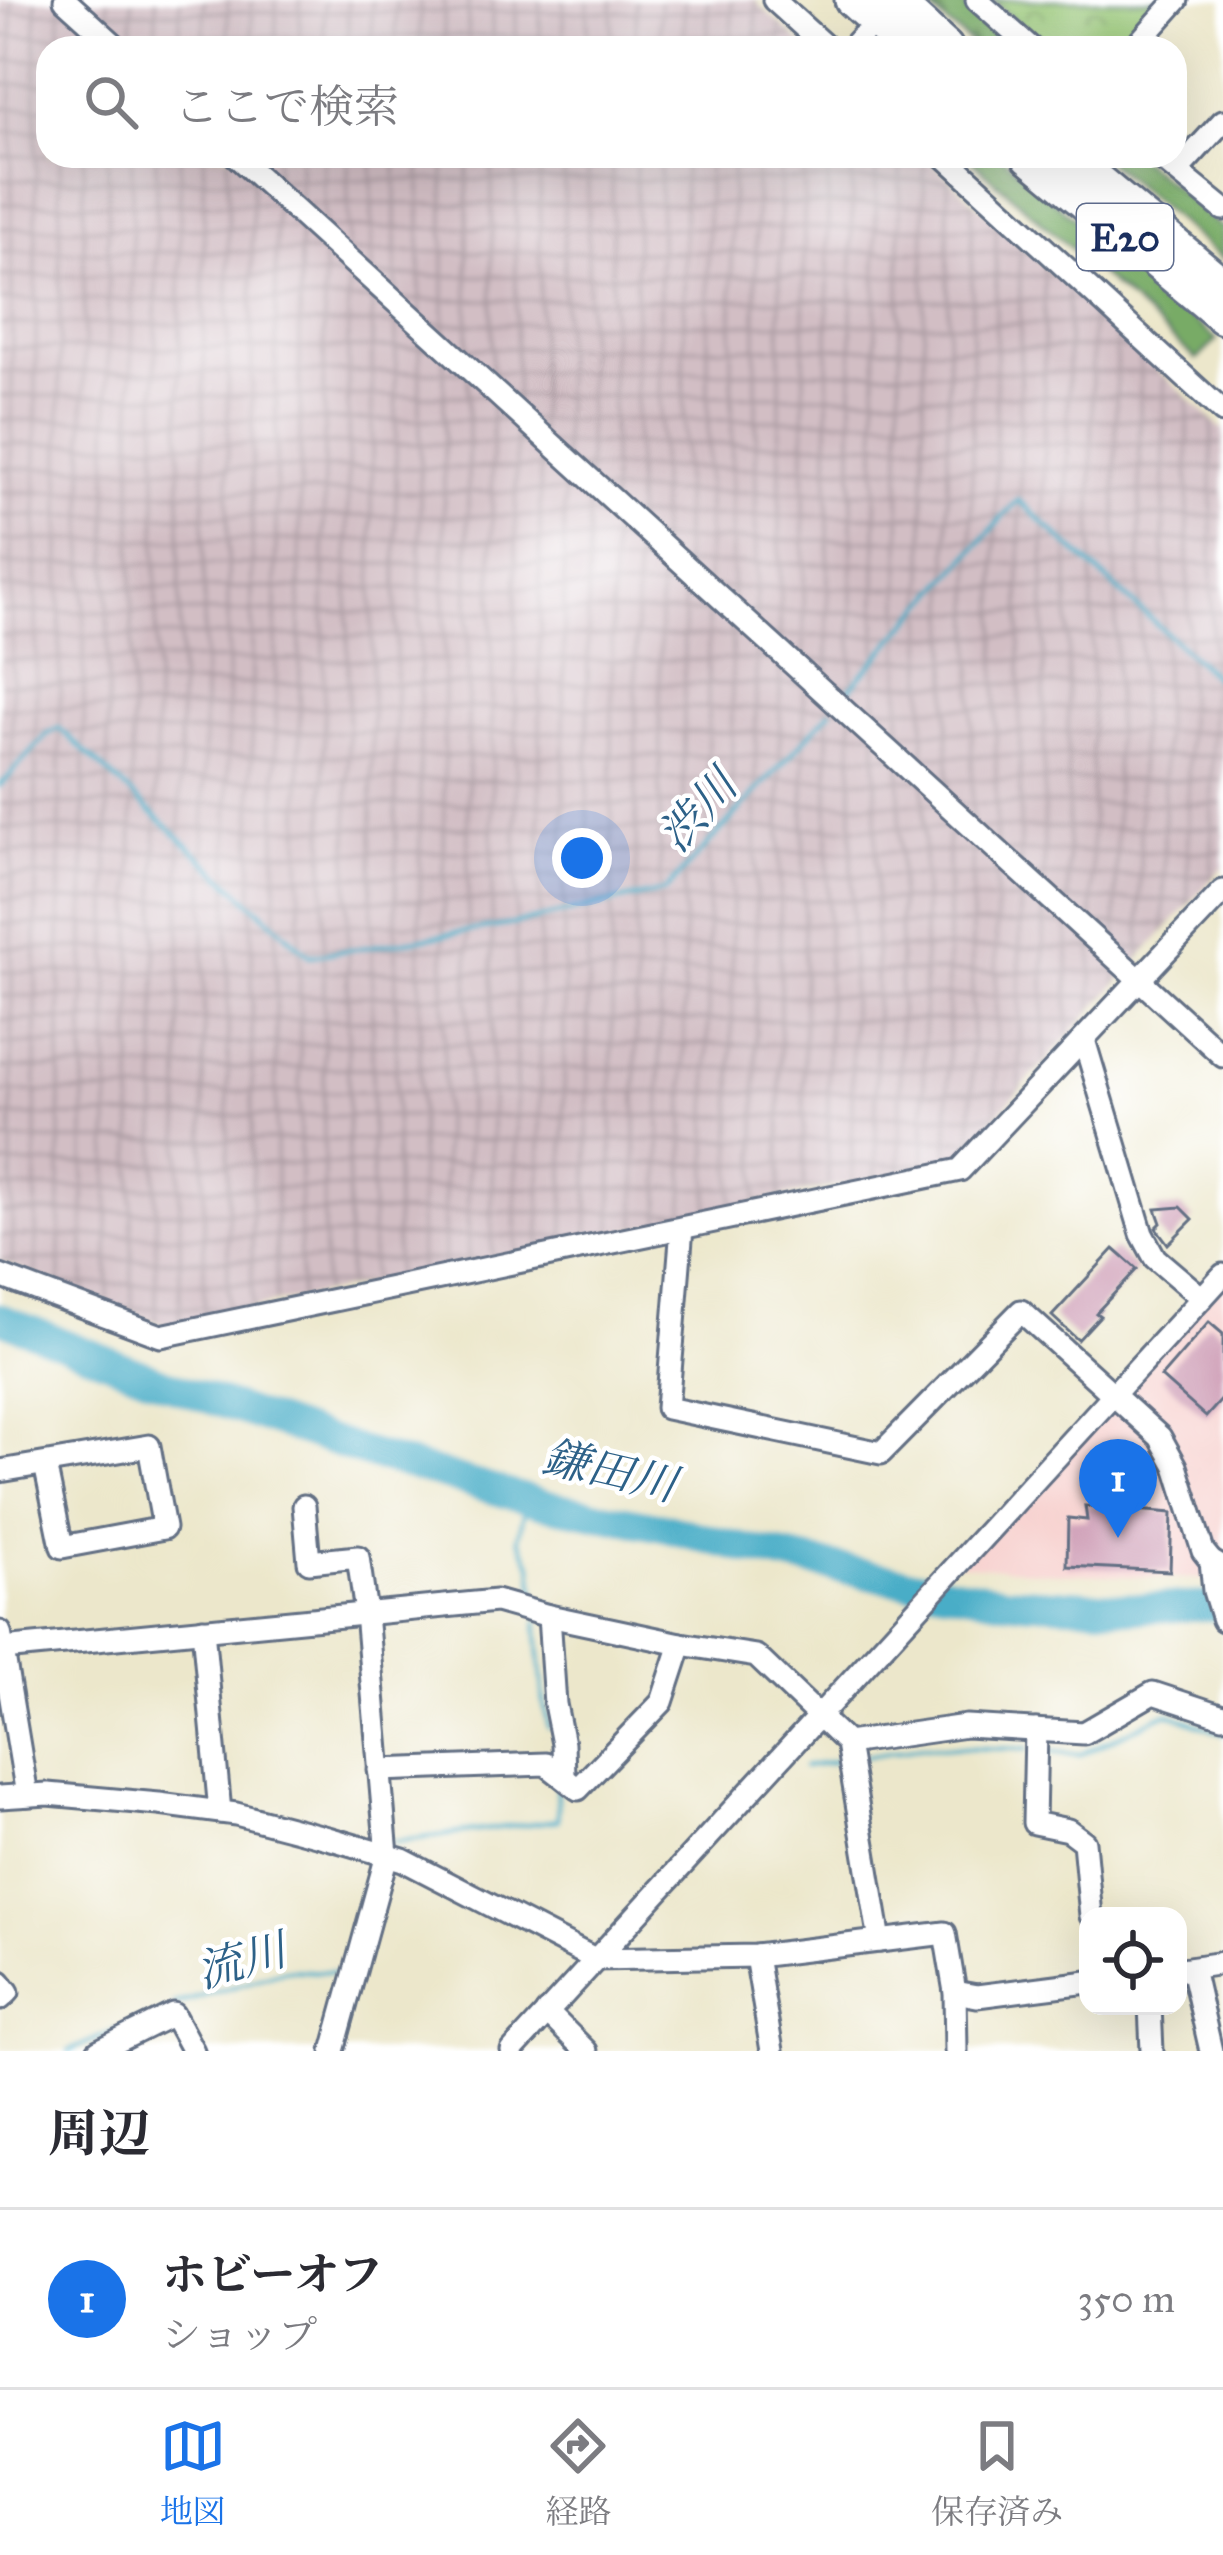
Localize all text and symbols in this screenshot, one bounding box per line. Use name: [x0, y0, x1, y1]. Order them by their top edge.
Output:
search box: [36, 36, 1187, 168]
icon: search: [78, 69, 144, 135]
text: ここで検索: [174, 79, 399, 134]
road number: E20: [1077, 204, 1173, 270]
water label: 渋川: [647, 755, 751, 862]
your location: [552, 828, 612, 888]
water label: 鎌田川: [538, 1429, 687, 1514]
pin: 1: [1079, 1439, 1157, 1538]
map controls: [1079, 1907, 1187, 2015]
button: locate: [1079, 1907, 1187, 2015]
water label: 流川: [190, 1920, 297, 1999]
text: 周辺: [48, 2103, 150, 2165]
text: ホビーオフ: [162, 2247, 383, 2302]
text: 1: [79, 2275, 95, 2323]
text: 350 m: [1077, 2275, 1175, 2323]
text: ショップ: [162, 2311, 317, 2359]
tab: 地図: [160, 2413, 226, 2532]
tab: 経路: [545, 2413, 611, 2532]
tab: 保存済み: [931, 2413, 1063, 2532]

